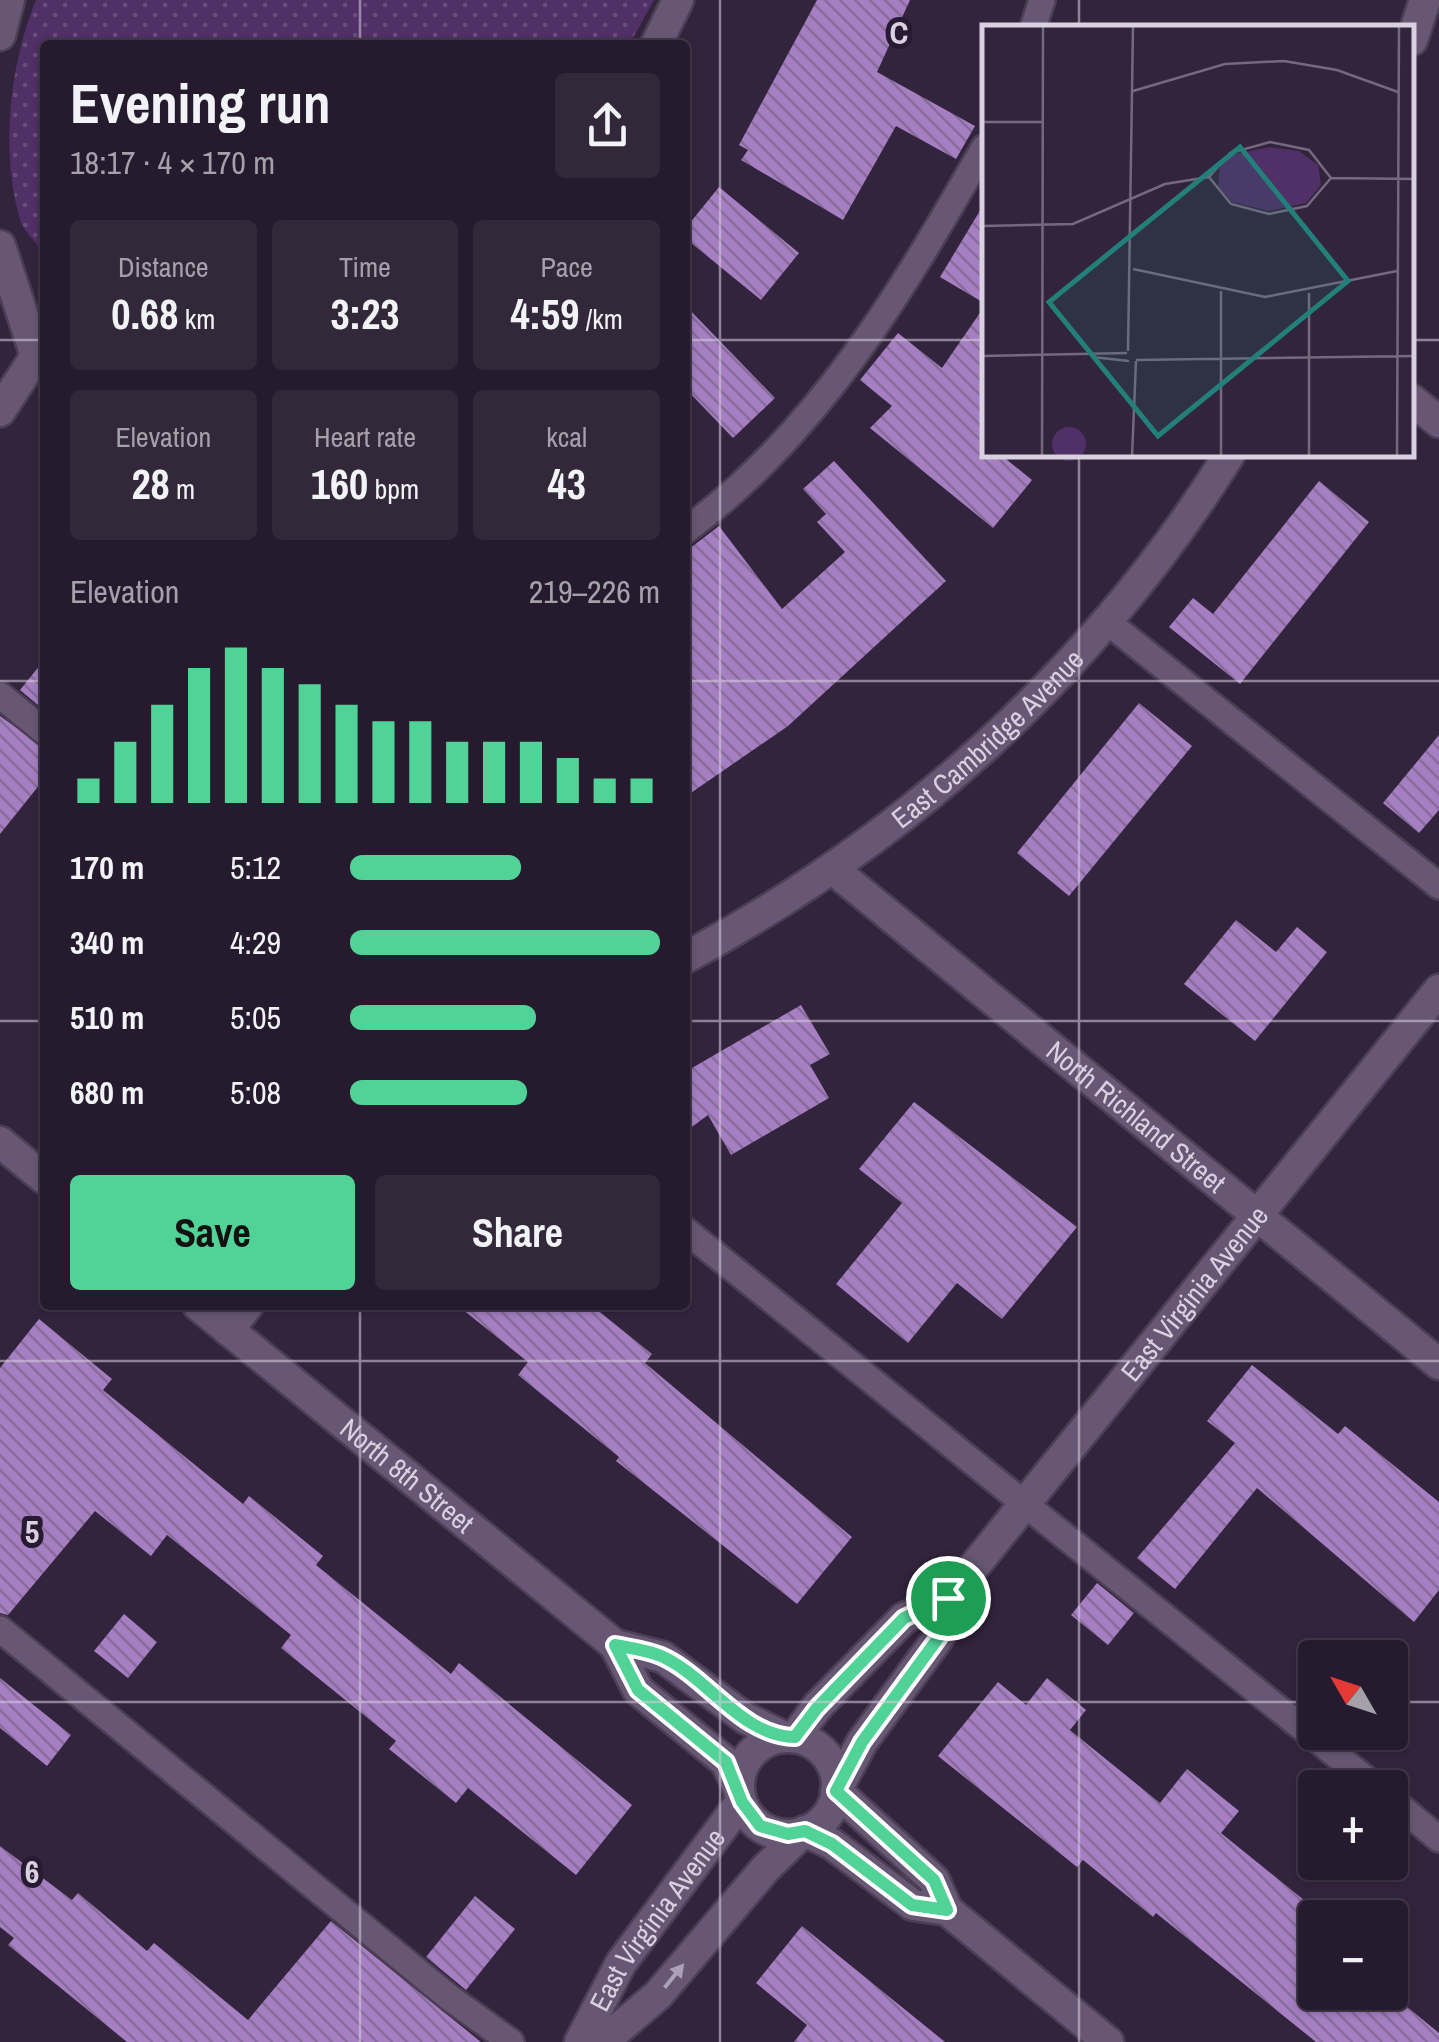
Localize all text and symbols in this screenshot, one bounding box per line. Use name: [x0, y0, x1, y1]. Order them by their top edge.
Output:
text: C: [890, 11, 908, 54]
inset map: [982, 25, 1414, 458]
text: Evening run: [70, 66, 331, 140]
button: share: [555, 73, 660, 178]
text: 18:17 · 4 × 170 m: [70, 141, 275, 184]
text: Distance: [118, 248, 209, 286]
text: Time: [339, 248, 391, 286]
text: Pace: [540, 248, 593, 286]
text: 0.68: [111, 286, 178, 342]
text: 3:23: [331, 286, 399, 342]
text: 4:59: [511, 286, 579, 342]
text: km: [178, 300, 215, 338]
text: /km: [579, 300, 623, 338]
text: Elevation: [115, 418, 211, 456]
text: Heart rate: [314, 418, 416, 456]
text: kcal: [546, 418, 587, 456]
text: 28: [131, 456, 170, 512]
text: 160: [311, 456, 368, 512]
text: 43: [548, 456, 586, 512]
text: m: [170, 470, 195, 508]
text: bpm: [368, 470, 419, 508]
text: Elevation: [70, 570, 179, 613]
text: 219–226 m: [529, 570, 660, 613]
street label: East Cambridge Avenue: [884, 641, 1092, 837]
text: 170 m: [70, 846, 144, 889]
text: 5:12: [230, 846, 281, 889]
text: 340 m: [70, 921, 144, 964]
text: 4:29: [230, 921, 281, 964]
text: 510 m: [70, 996, 144, 1039]
text: 5:05: [230, 996, 281, 1039]
street label: North Richland Street: [1038, 1032, 1234, 1201]
text: 680 m: [70, 1071, 144, 1114]
text: 5:08: [230, 1071, 281, 1114]
button: Save: [70, 1175, 355, 1290]
button: Share: [375, 1175, 660, 1290]
street label: East Virginia Avenue: [1112, 1198, 1277, 1389]
street label: North 8th Street: [332, 1410, 482, 1542]
text: 5: [25, 1510, 39, 1553]
pin: [906, 1556, 991, 1641]
icon: arrive: [921, 1571, 976, 1626]
north arrow: [1298, 1640, 1408, 1750]
map controls: [1298, 1640, 1408, 2010]
button: +: [1298, 1770, 1408, 1880]
street label: East Virginia Avenue: [580, 1820, 734, 2018]
text: 6: [25, 1850, 39, 1893]
button: −: [1298, 1900, 1408, 2010]
one-way arrow: [663, 1963, 684, 1988]

